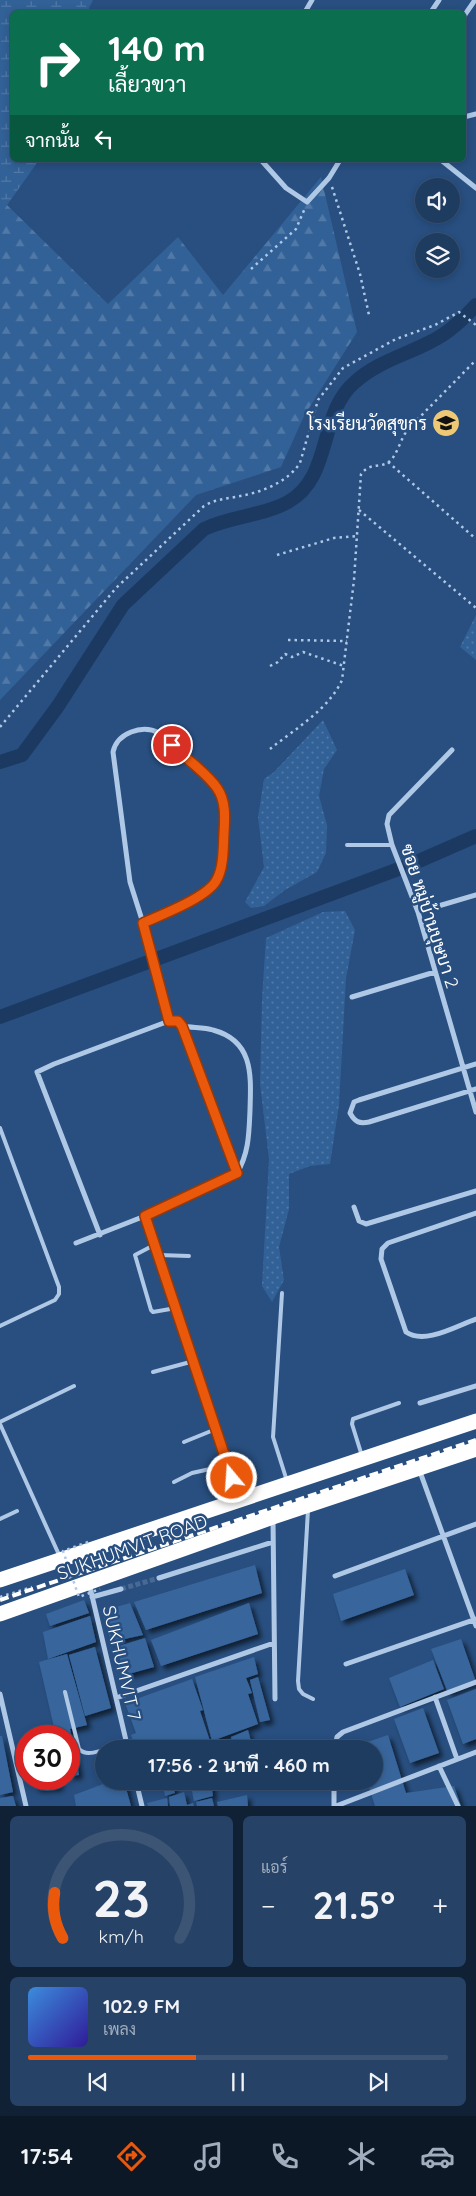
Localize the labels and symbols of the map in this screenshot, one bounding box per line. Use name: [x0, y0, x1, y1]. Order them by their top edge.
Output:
school or university icon: โรงเรียนวัดสุขกร: [431, 408, 461, 438]
place label: โรงเรียนวัดสุขกร: [306, 411, 427, 436]
pin: [151, 724, 193, 766]
street label: ซอย หมู่บ้านบุษบา 2: [394, 841, 464, 992]
position arrow: [205, 1451, 257, 1503]
street label: SUKHUMVIT ROAD: [54, 1509, 210, 1585]
street label: SUKHUMVIT 7: [98, 1603, 146, 1723]
speed limit sign: 30: [15, 1725, 80, 1790]

